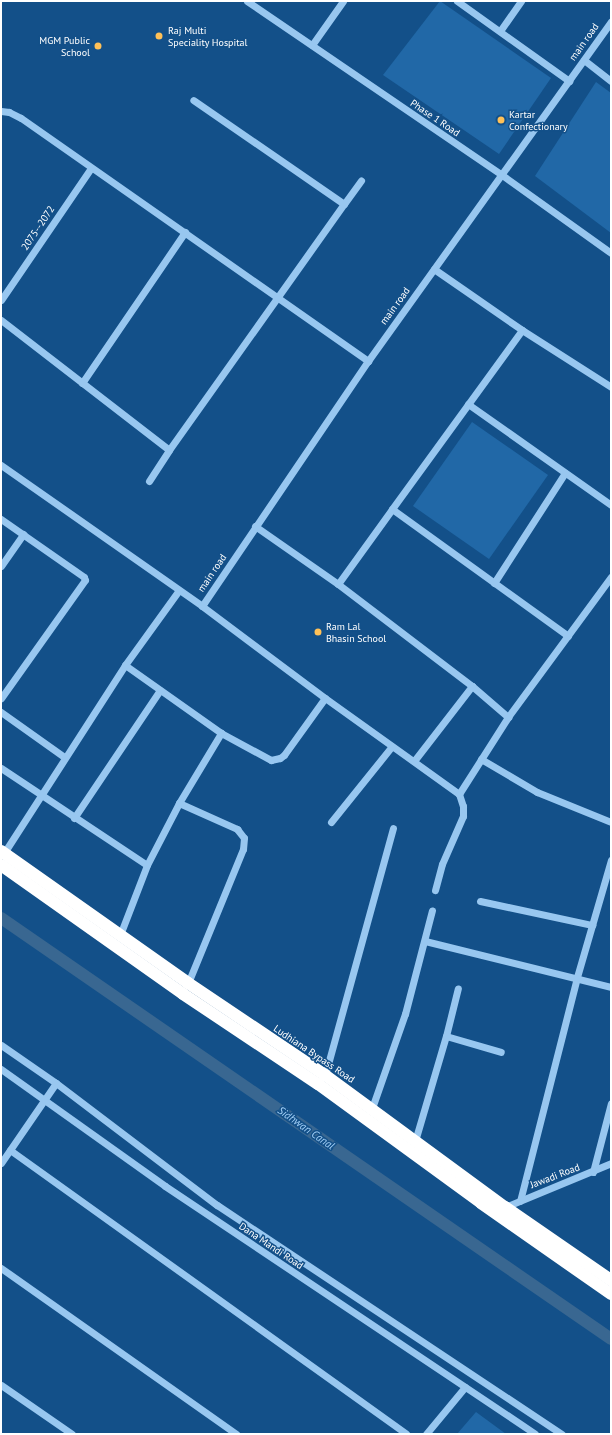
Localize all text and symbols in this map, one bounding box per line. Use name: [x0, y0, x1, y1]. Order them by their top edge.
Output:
street label: main road: [567, 21, 601, 63]
place label: Raj Multi Speciality Hospital: [168, 24, 248, 48]
marker: Raj Multi Speciality Hospital: [153, 30, 165, 42]
place label: MGM Public School: [39, 34, 90, 58]
marker: MGM Public School: [93, 41, 103, 51]
street label: Phase 1 Road: [408, 97, 462, 139]
place label: Kartar Confectionary: [509, 108, 568, 132]
marker: Kartar Confectionary: [496, 115, 506, 125]
street label: 2075--2072: [19, 204, 57, 252]
street label: main road: [378, 285, 412, 327]
street label: main road: [195, 552, 229, 594]
place label: Ram Lal Bhasin School: [326, 620, 386, 644]
marker: Ram Lal Bhasin School: [313, 627, 323, 637]
street label: Ludhiana Bypass Road: [271, 1022, 357, 1086]
water label: Sidhwan Canal: [275, 1104, 337, 1152]
street label: Jawadi Road: [529, 1161, 581, 1191]
street label: Dana Mandi Road: [237, 1220, 305, 1272]

